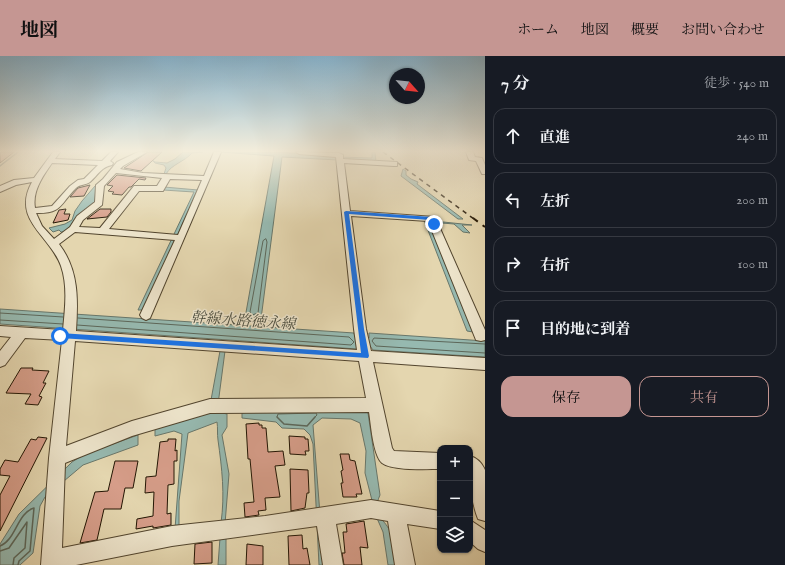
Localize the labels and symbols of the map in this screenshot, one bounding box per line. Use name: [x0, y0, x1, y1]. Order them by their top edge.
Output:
north arrow: [389, 68, 425, 104]
route end: [425, 215, 443, 233]
water label: 幹線水路徳永線: [190, 308, 298, 334]
route start: [51, 327, 69, 345]

